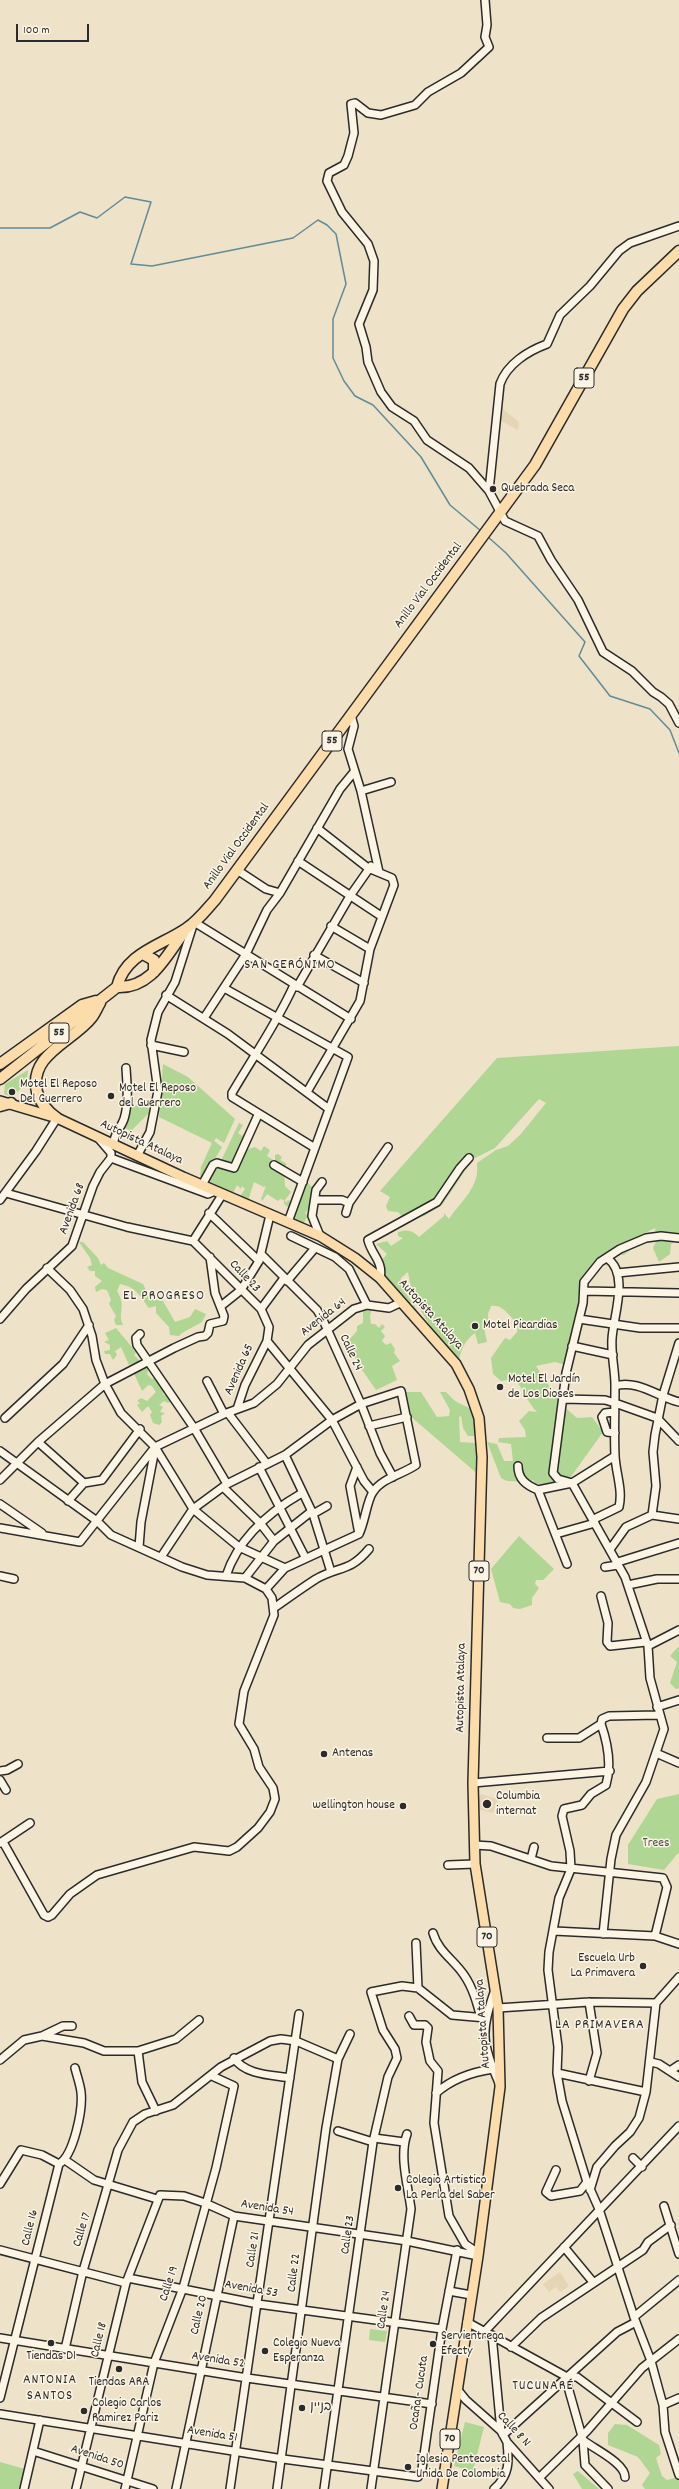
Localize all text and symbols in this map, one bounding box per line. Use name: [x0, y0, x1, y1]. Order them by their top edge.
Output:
scale bar: [18, 16, 91, 42]
text: 100 m: [23, 22, 50, 39]
road number: 55: [574, 368, 594, 388]
place label: Quebrada Seca: [501, 481, 574, 497]
marker: Quebrada Seca: [488, 484, 498, 494]
street label: Anillo Vial Occidental: [392, 540, 466, 632]
road number: 55: [322, 731, 342, 751]
street label: Anillo Vial Occidental: [200, 801, 274, 893]
district label: SAN GERÓNIMO: [244, 958, 336, 974]
road number: 55: [49, 1023, 69, 1043]
place label: Motel El Reposo Del Guerrero: [20, 1077, 97, 1108]
place label: Motel El Reposo del Guerrero: [119, 1081, 196, 1112]
marker: Motel El Reposo Del Guerrero: [7, 1087, 17, 1097]
marker: Motel El Reposo del Guerrero: [106, 1091, 116, 1101]
street label: Autopista Atalaya: [97, 1117, 185, 1169]
street label: Avenida 68: [57, 1181, 89, 1237]
street label: Calle 23: [225, 1257, 263, 1297]
street label: Autopista Atalaya: [394, 1277, 466, 1353]
district label: EL PROGRESO: [123, 1289, 205, 1305]
street label: Avenida 64: [298, 1295, 350, 1341]
place label: Motel Picardias: [483, 1318, 557, 1334]
marker: Motel Picardias: [470, 1321, 480, 1331]
street label: Calle 24: [335, 1332, 365, 1374]
street label: Avenida 65: [222, 1342, 258, 1398]
place label: Motel El Jardín de Los Dioses: [508, 1372, 580, 1403]
marker: Motel El Jardín de Los Dioses: [495, 1382, 505, 1392]
road number: 70: [469, 1561, 489, 1581]
street label: Autopista Atalaya: [453, 1643, 471, 1733]
place label: Antenas: [332, 1746, 373, 1762]
marker: Antenas: [319, 1749, 329, 1759]
place label: Columbia internat: [496, 1789, 540, 1820]
place label: wellington house: [313, 1798, 395, 1814]
marker: Columbia internat: [481, 1798, 493, 1810]
marker: wellington house: [398, 1801, 408, 1811]
park label: Trees: [643, 1836, 669, 1852]
road number: 70: [477, 1927, 497, 1947]
place label: Escuela Urb La Primavera: [570, 1951, 635, 1982]
marker: Escuela Urb La Primavera: [638, 1961, 648, 1971]
street label: Autopista Atalaya: [473, 1979, 495, 2069]
district label: LA PRIMAVERA: [555, 2018, 645, 2034]
place label: Colegio Artistico La Perla del Saber: [406, 2173, 495, 2204]
marker: Colegio Artistico La Perla del Saber: [393, 2183, 403, 2193]
street label: Avenida 54: [240, 2197, 294, 2221]
street label: Calle 16: [19, 2208, 43, 2248]
street label: Calle 17: [70, 2211, 96, 2249]
street label: Calle 23: [339, 2215, 359, 2255]
street label: Calle 21: [243, 2231, 265, 2269]
street label: Calle 22: [285, 2253, 305, 2293]
street label: Calle 19: [157, 2264, 183, 2304]
street label: Avenida 53: [223, 2278, 279, 2302]
street label: Calle 24: [375, 2290, 395, 2330]
street label: Calle 20: [188, 2294, 212, 2336]
street label: Calle 18: [88, 2321, 112, 2359]
place label: Servientrega Efecty: [441, 2329, 504, 2360]
place label: Colegio Nueva Esperanza: [273, 2336, 340, 2367]
marker: Tiendas D1: [46, 2338, 56, 2348]
marker: Servientrega Efecty: [428, 2339, 438, 2349]
marker: Colegio Nueva Esperanza: [260, 2346, 270, 2356]
place label: Tiendas D1: [26, 2349, 76, 2365]
street label: Avenida 52: [190, 2349, 246, 2373]
street label: Ocaña - Cucuta: [407, 2355, 433, 2431]
marker: Tiendas ARA: [114, 2364, 124, 2374]
district label: ANTONIA SANTOS: [23, 2373, 77, 2406]
place label: Tiendas ARA: [89, 2375, 149, 2391]
district label: TUCUNARÉ: [512, 2379, 574, 2395]
place label: Colegio Carlos Ramirez Pariz: [92, 2396, 162, 2427]
place label: בניין: [310, 2400, 332, 2416]
marker: בניין: [297, 2403, 307, 2413]
marker: Colegio Carlos Ramirez Pariz: [79, 2406, 89, 2416]
street label: Calle 8 N: [493, 2409, 533, 2451]
street label: Avenida 51: [186, 2423, 238, 2447]
road number: 70: [440, 2429, 460, 2449]
street label: Avenida 50: [68, 2442, 126, 2474]
place label: Iglesia Pentecostal Unida De Colombia: [416, 2452, 510, 2483]
marker: Iglesia Pentecostal Unida De Colombia: [403, 2462, 413, 2472]

